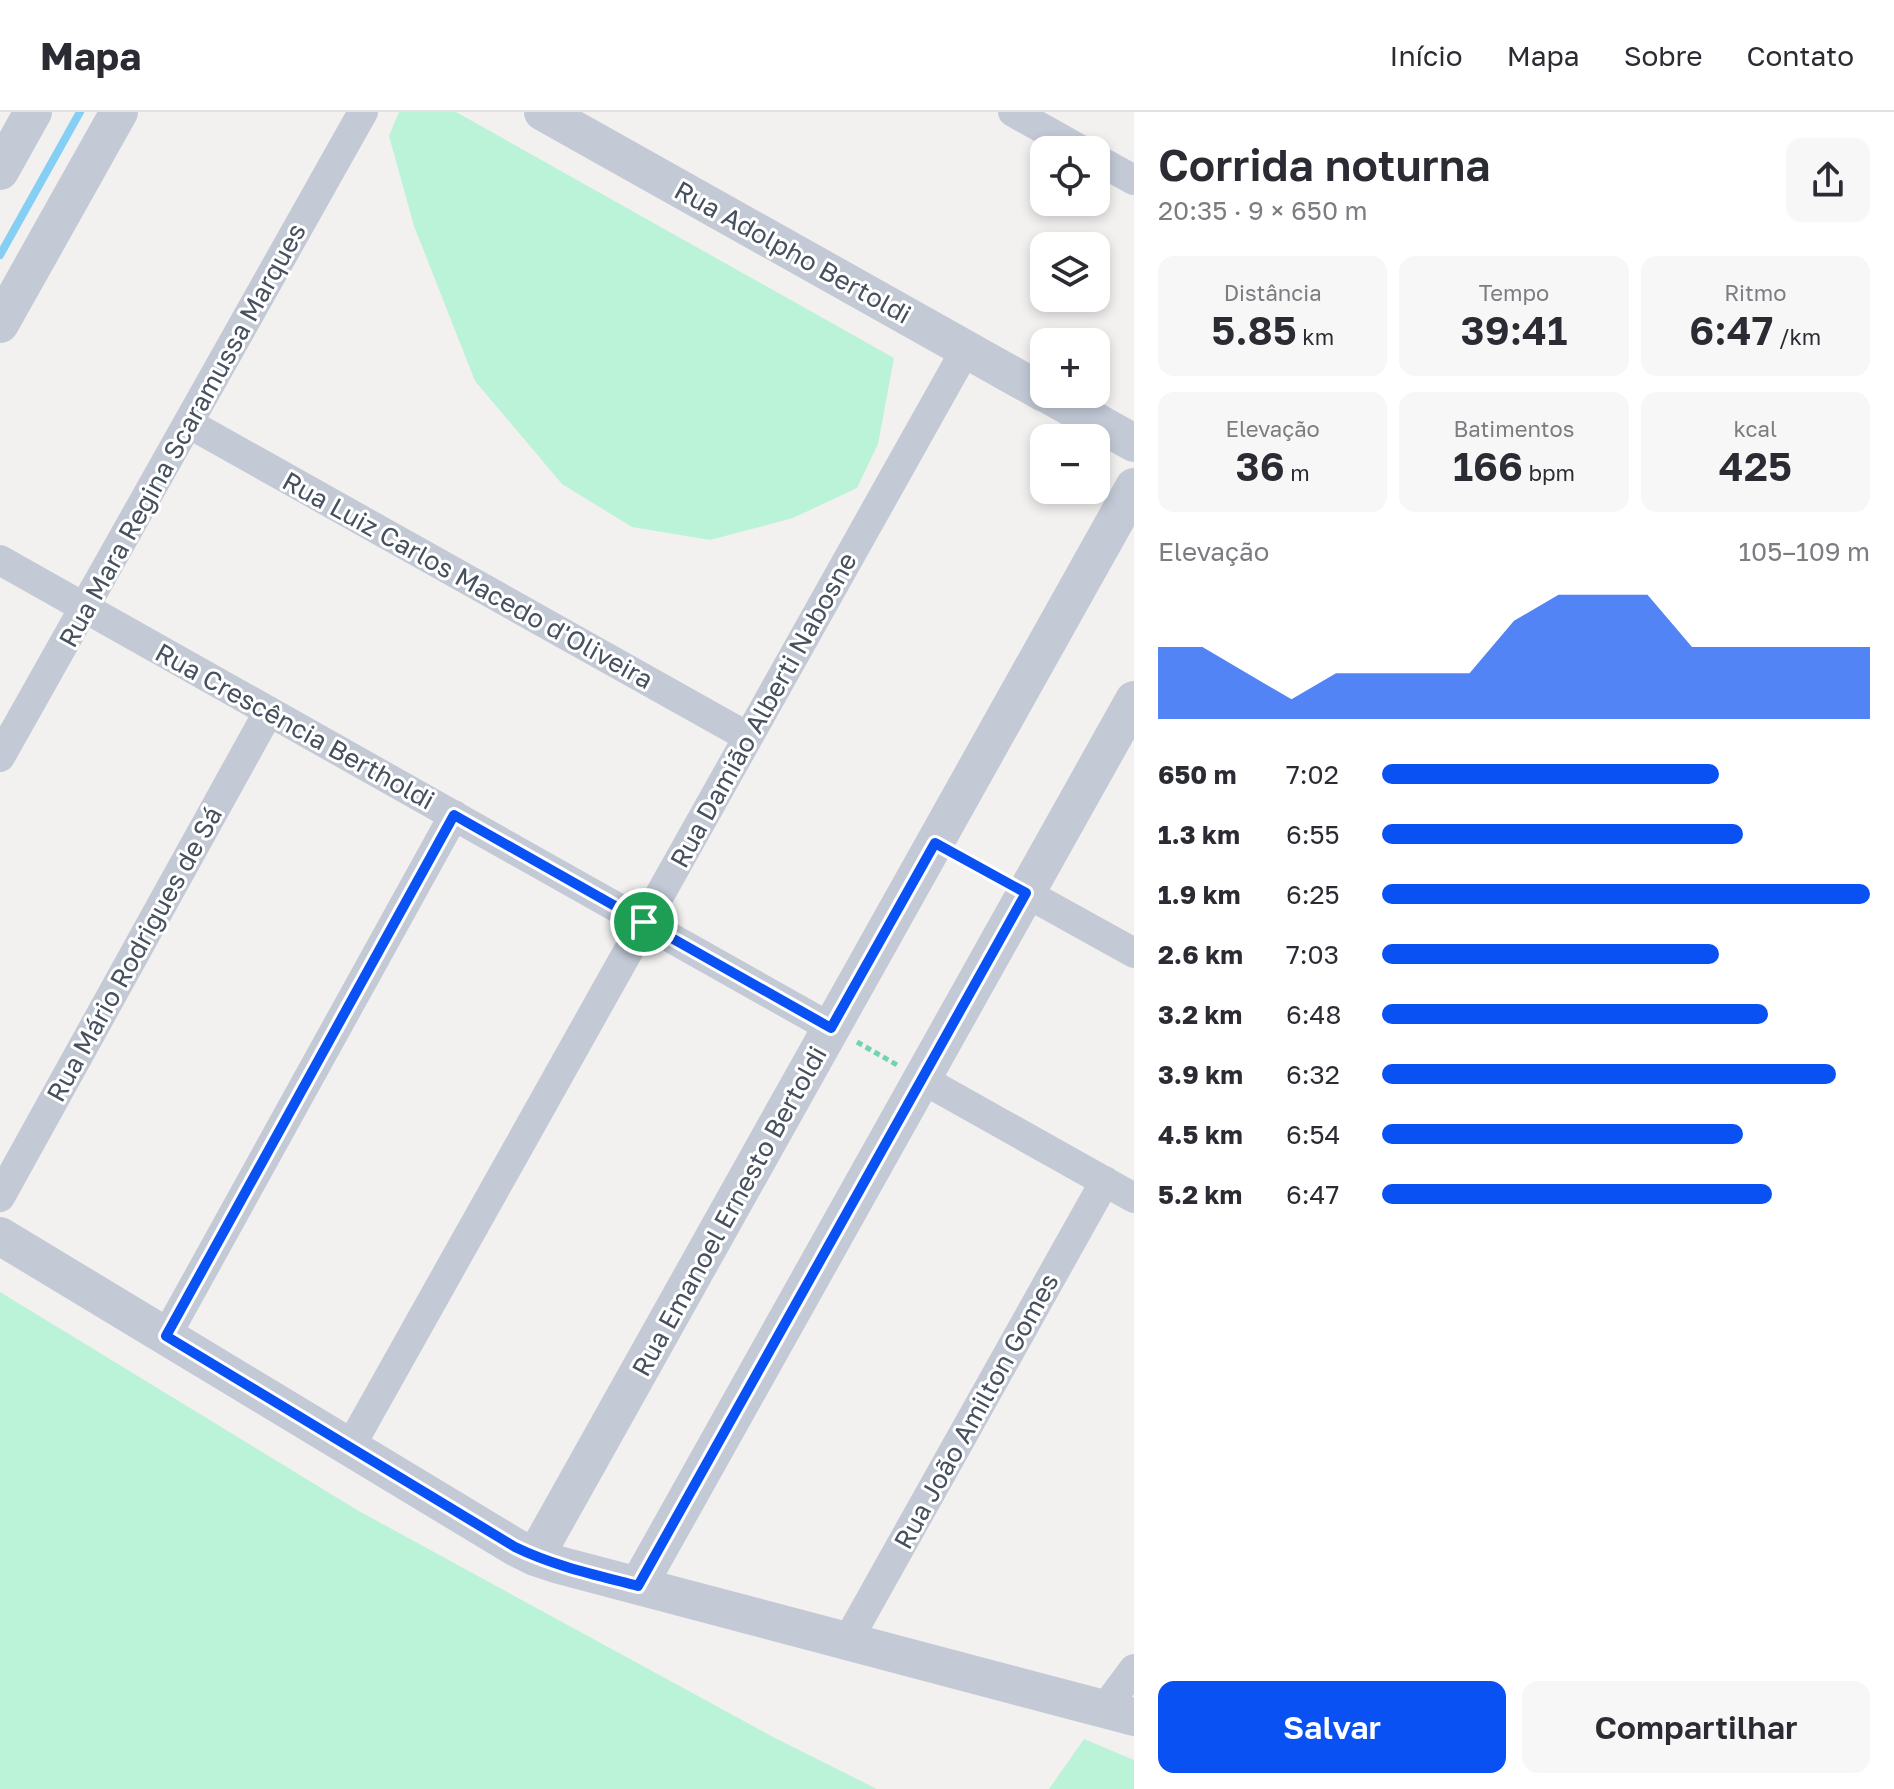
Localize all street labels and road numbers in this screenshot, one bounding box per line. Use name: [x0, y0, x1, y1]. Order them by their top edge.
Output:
street label: Rua Adolpho Bertoldi: [669, 174, 917, 330]
street label: Rua Mara Regina Scaramussa Marques: [52, 218, 312, 652]
street label: Rua Luiz Carlos Macedo d'Oliveira: [277, 465, 659, 695]
street label: Rua Damião Alberti Nabosne: [663, 547, 863, 873]
street label: Rua Crescência Bertholdi: [150, 636, 440, 816]
street label: Rua Mário Rodrigues de Sá: [40, 801, 228, 1107]
street label: Rua Emanoel Ernesto Bertoldi: [625, 1041, 833, 1381]
street label: Rua João Amilton Gomes: [887, 1268, 1065, 1554]

